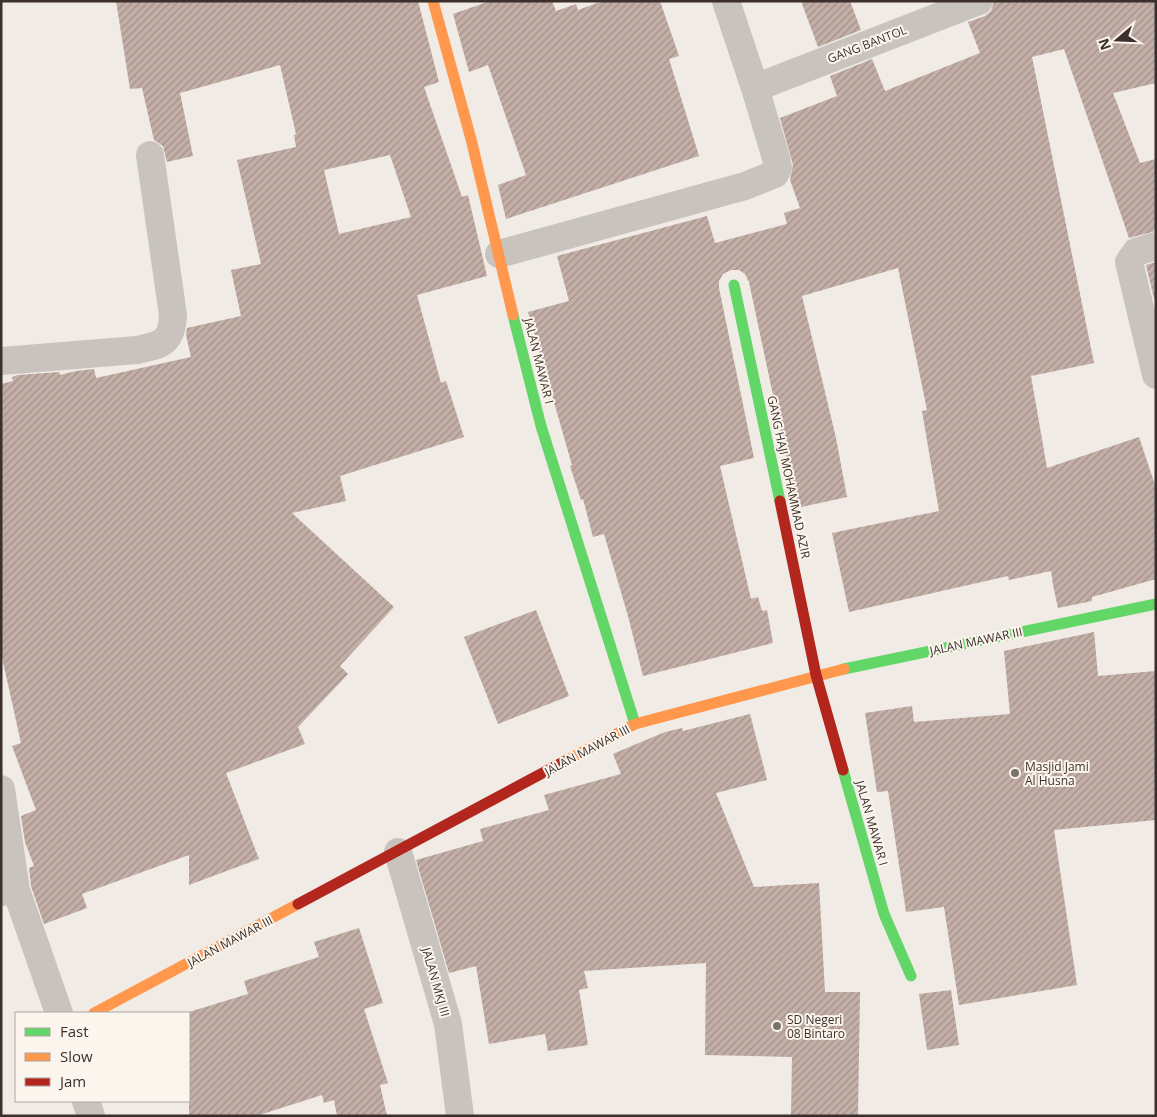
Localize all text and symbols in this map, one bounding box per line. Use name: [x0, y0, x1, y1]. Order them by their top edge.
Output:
north arrow: [1092, 15, 1142, 65]
street label: GANG BANTOL: [825, 21, 909, 67]
text: N: [1093, 36, 1115, 53]
street label: JALAN MAWAR I: [520, 315, 558, 406]
street label: GANG HAJI MOHAMMAD AZIR: [763, 394, 815, 561]
street label: JALAN MAWAR III: [927, 623, 1024, 659]
street label: JALAN MAWAR III: [540, 720, 633, 780]
place label: Masjid Jami Al Husna: [1025, 758, 1089, 789]
marker: Masjid Jami Al Husna: [1009, 767, 1021, 779]
street label: JALAN MAWAR I: [851, 778, 892, 868]
street label: JALAN MAWAR III: [183, 911, 276, 971]
street label: JALAN MKJ III: [418, 944, 454, 1019]
place label: SD Negeri 08 Bintaro: [787, 1011, 845, 1042]
legend: [15, 1012, 190, 1102]
marker: SD Negeri 08 Bintaro: [771, 1020, 783, 1032]
text: Fast: [60, 1021, 89, 1041]
text: Slow: [60, 1046, 93, 1066]
text: Jam: [58, 1071, 86, 1091]

